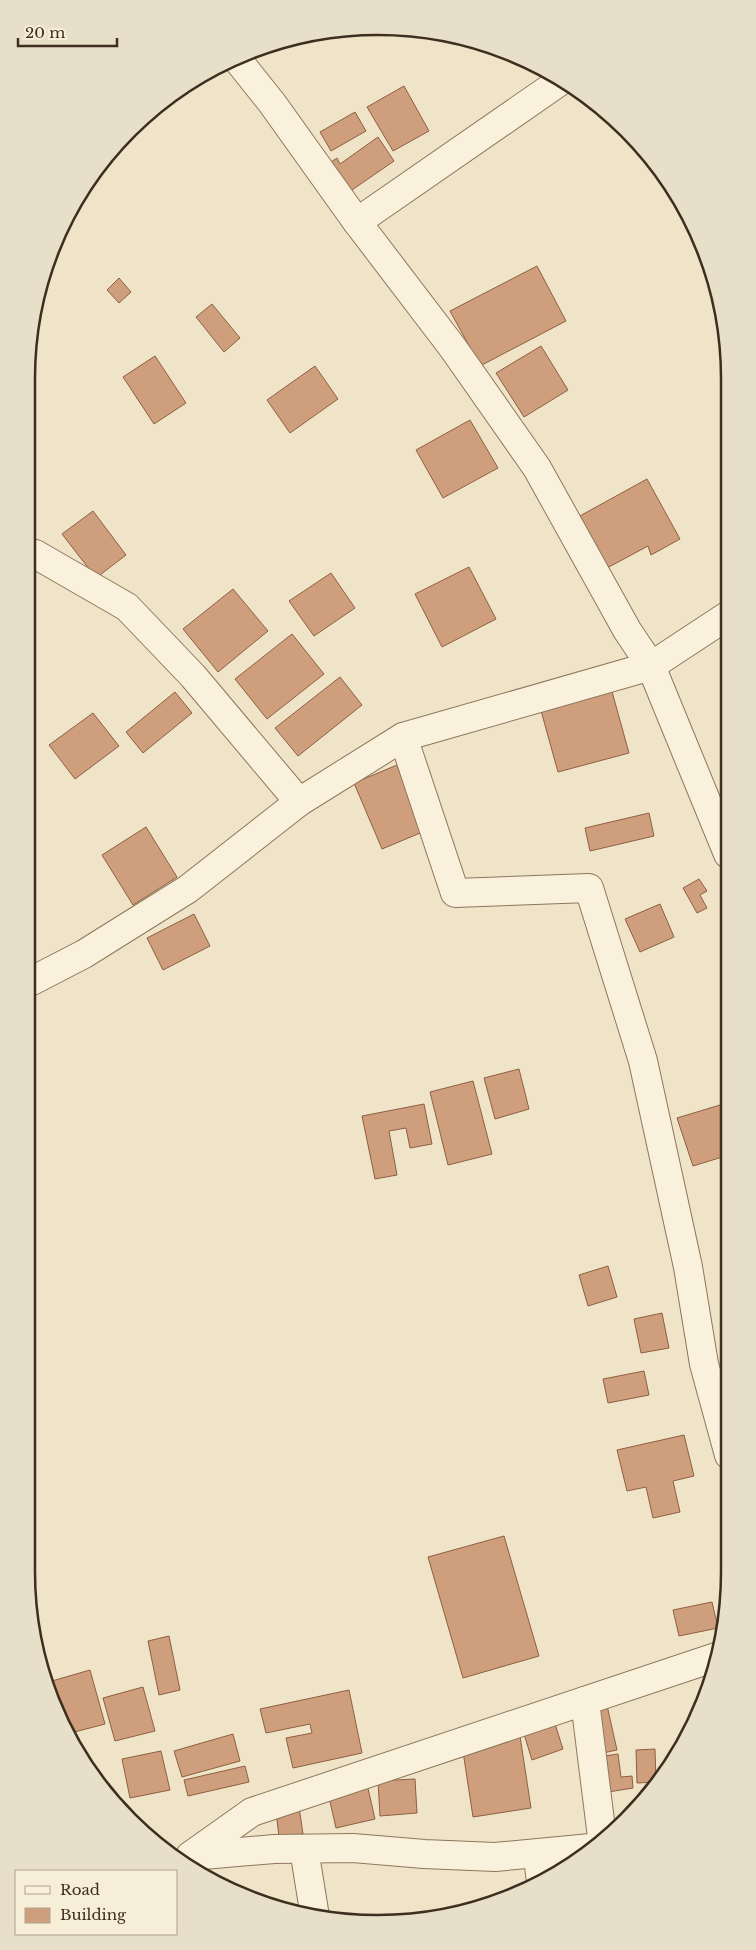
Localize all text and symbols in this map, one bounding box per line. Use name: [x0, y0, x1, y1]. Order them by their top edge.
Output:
scale bar: [18, 15, 116, 47]
text: 20 m: [25, 23, 65, 42]
legend: [15, 1870, 178, 1935]
text: Road: [60, 1880, 100, 1899]
text: Building: [60, 1905, 127, 1924]

